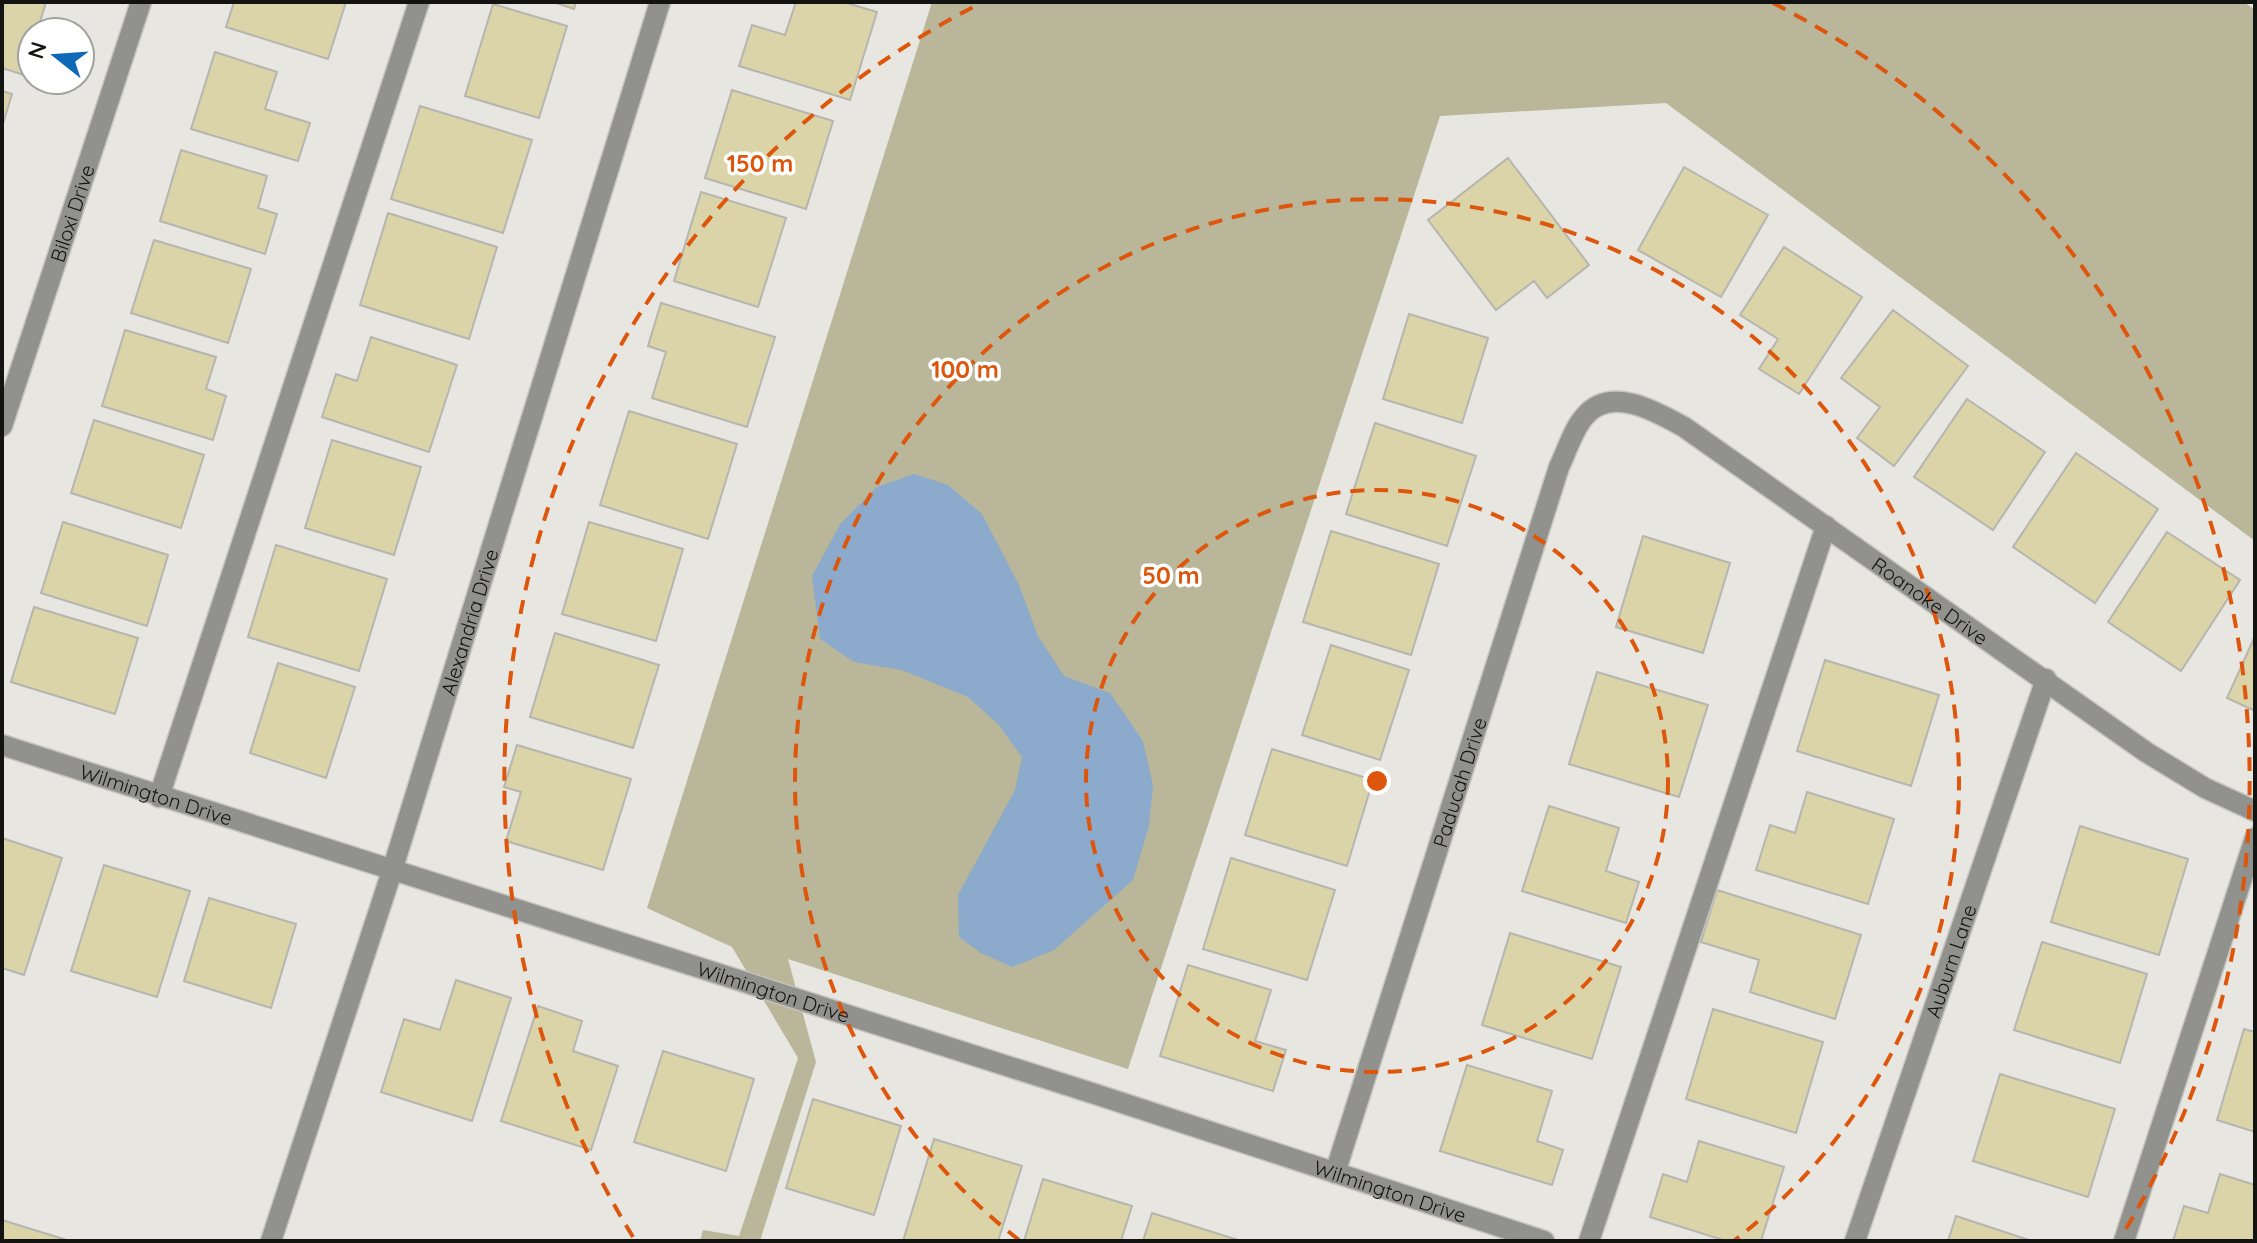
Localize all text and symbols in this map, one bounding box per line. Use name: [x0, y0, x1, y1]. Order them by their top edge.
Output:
north arrow: [16, 16, 96, 96]
text: N: [21, 38, 53, 62]
text: 150 m: [727, 148, 793, 178]
street label: Biloxi Drive: [44, 161, 99, 265]
text: 100 m: [931, 354, 999, 384]
street label: Alexandria Drive: [435, 546, 503, 698]
street label: Roanoke Drive: [1867, 551, 1993, 650]
text: 50 m: [1142, 560, 1200, 590]
street label: Paducah Drive: [1427, 714, 1491, 850]
street label: Wilmington Drive: [77, 758, 236, 830]
centre of rings: [1363, 767, 1391, 795]
street label: Auburn Lane: [1919, 901, 1981, 1021]
street label: Wilmington Drive: [694, 955, 853, 1027]
street label: Wilmington Drive: [1311, 1154, 1470, 1227]

